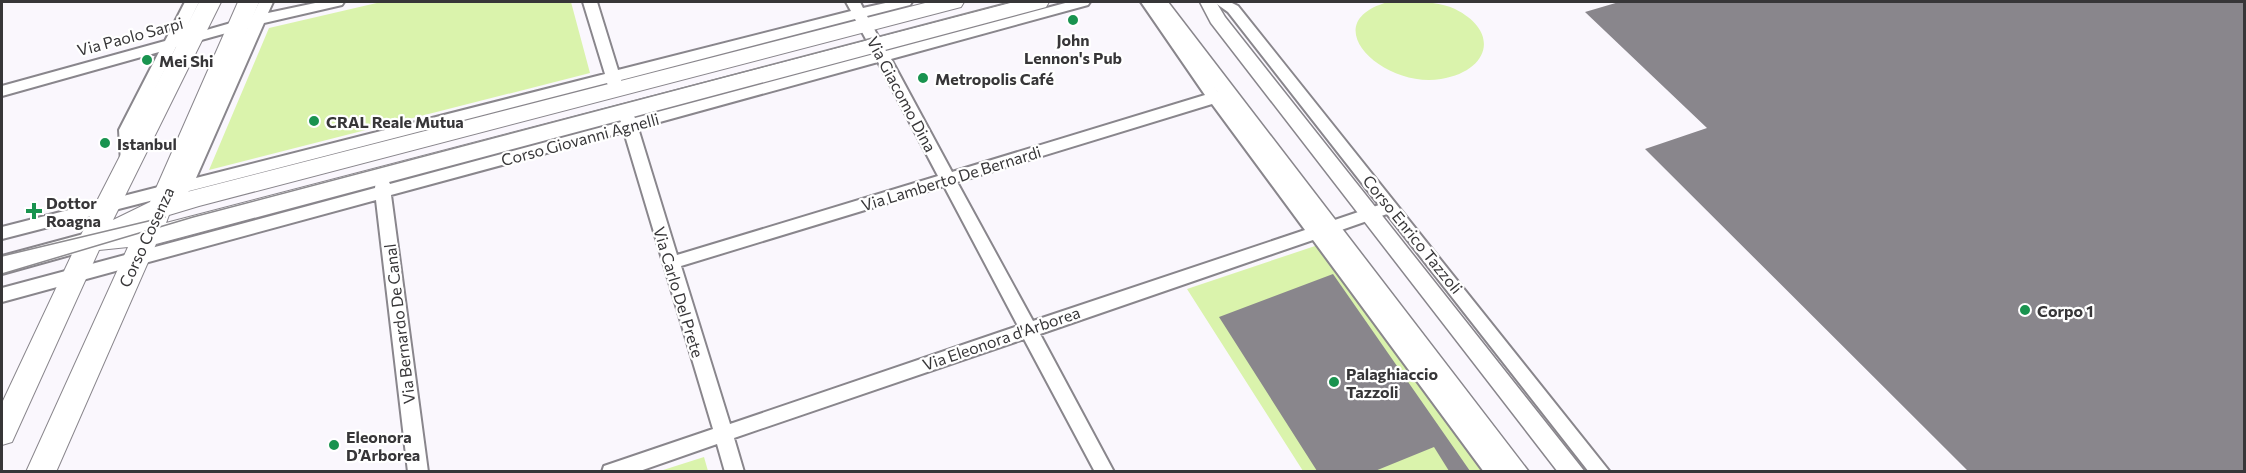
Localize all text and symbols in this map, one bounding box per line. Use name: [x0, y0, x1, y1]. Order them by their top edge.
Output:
street label: Via Paolo Sarpi: [75, 13, 185, 59]
marker: John Lennon's Pub: [1066, 13, 1080, 27]
place label: John Lennon's Pub: [1024, 30, 1122, 67]
street label: Via Giacomo Dina: [864, 33, 940, 155]
place label: Mei Shi: [159, 51, 214, 70]
marker: Mei Shi: [140, 53, 154, 67]
place label: Metropolis Café: [935, 69, 1054, 88]
marker: Metropolis Café: [916, 71, 930, 85]
street label: Corso Giovanni Agnelli: [499, 109, 661, 169]
place label: CRAL Reale Mutua: [326, 112, 464, 131]
marker: CRAL Reale Mutua: [307, 114, 321, 128]
place label: Istanbul: [117, 134, 177, 153]
marker: Istanbul: [98, 136, 112, 150]
street label: Via Lamberto De Bernardi: [859, 142, 1043, 214]
street label: Corso Enrico Tazzoli: [1359, 171, 1467, 297]
street label: Corso Cosenza: [115, 184, 177, 290]
place label: Dottor Roagna: [46, 193, 101, 230]
marker: Dottor Roagna: [27, 204, 41, 218]
street label: Via Carlo Del Prete: [650, 224, 708, 360]
street label: Via Bernardo De Canal: [380, 243, 418, 405]
place label: Corpo 1: [2037, 301, 2093, 320]
street label: Via Eleonora d'Arborea: [920, 302, 1082, 374]
marker: Corpo 1: [2018, 303, 2032, 317]
place label: Palaghiaccio Tazzoli: [1346, 364, 1439, 401]
marker: Palaghiaccio Tazzoli: [1327, 375, 1341, 389]
place label: Eleonora D’Arborea: [346, 427, 420, 464]
marker: Eleonora D’Arborea: [327, 438, 341, 452]

